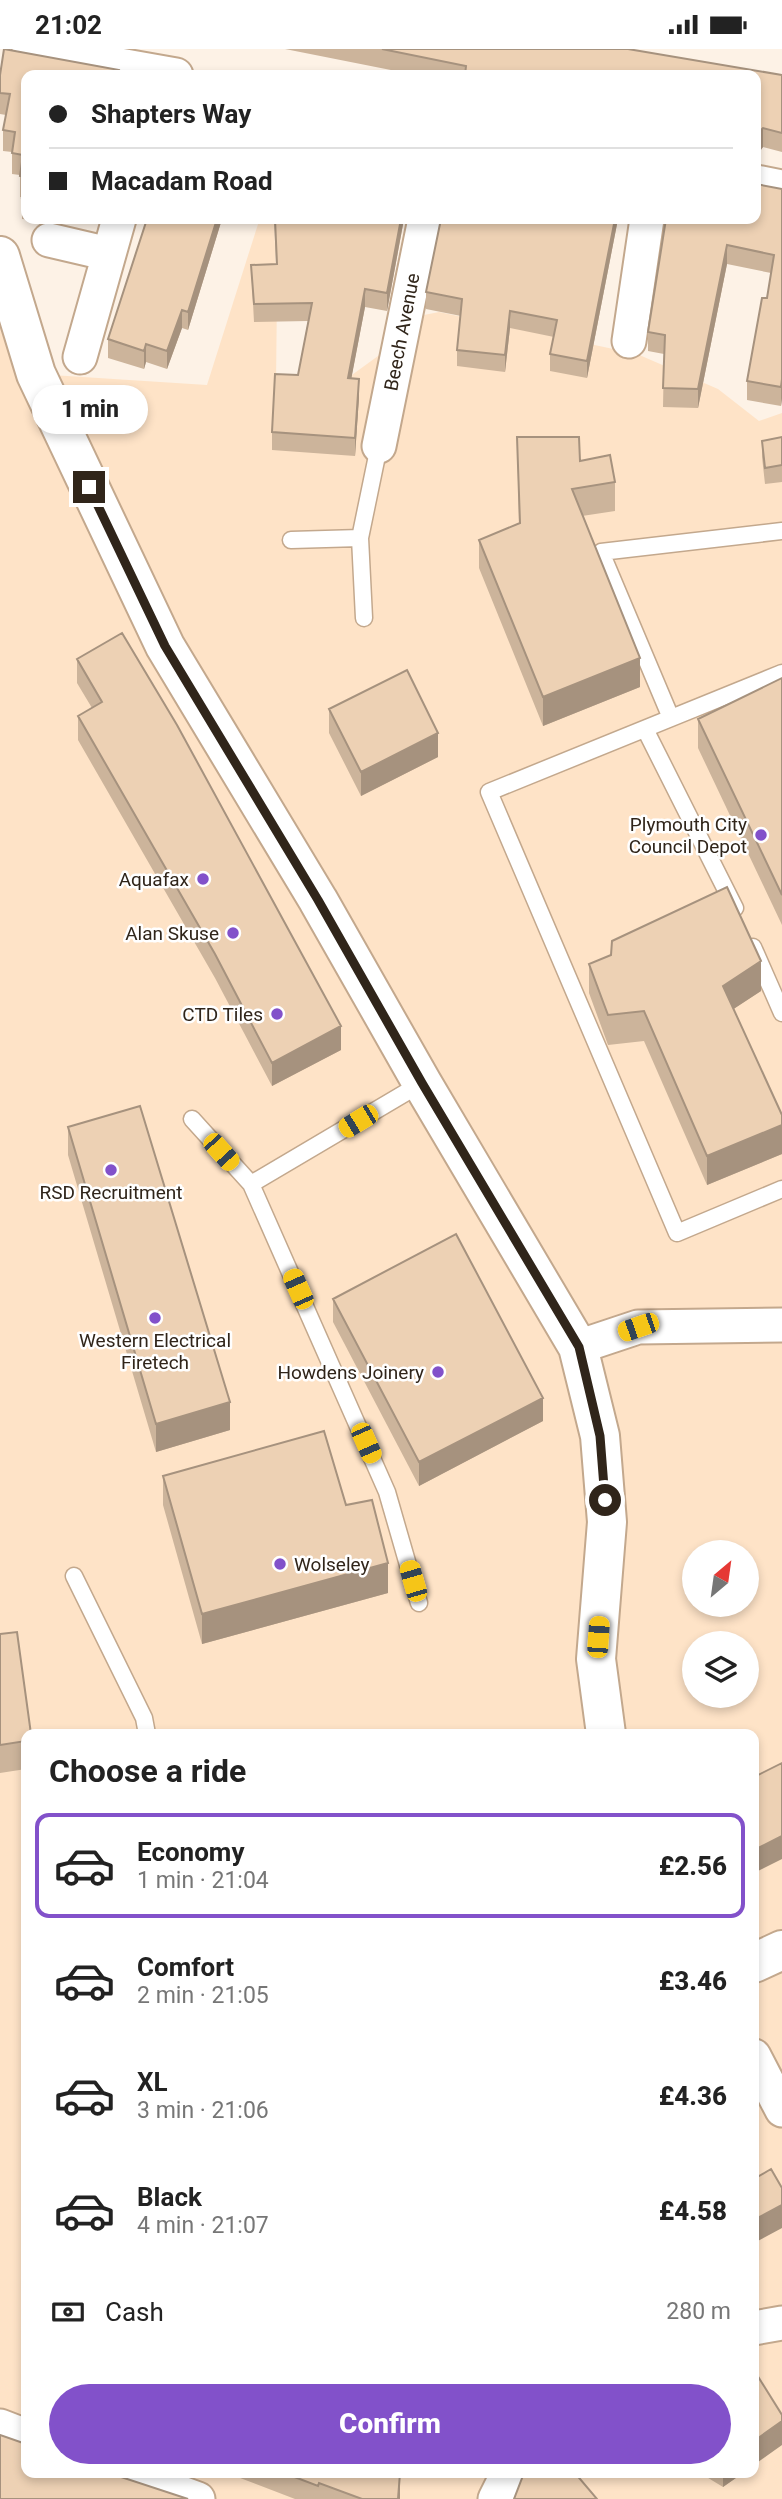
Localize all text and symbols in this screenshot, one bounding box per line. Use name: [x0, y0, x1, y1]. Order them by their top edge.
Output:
text: 21:02: [35, 10, 102, 40]
text: Shapters Way: [91, 99, 251, 129]
text: Macadam Road: [91, 166, 273, 196]
street label: Beech Avenue: [379, 271, 425, 393]
callout: 1 min: [31, 385, 147, 435]
text: 1 min: [61, 396, 119, 423]
route end: [73, 471, 105, 503]
place label: Plymouth City Council Depot: [629, 813, 747, 858]
marker: Plymouth City Council Depot: [753, 827, 769, 843]
place label: Aquafax: [119, 868, 190, 891]
marker: Aquafax: [195, 871, 211, 887]
place label: Alan Skuse: [125, 922, 219, 945]
marker: Alan Skuse: [225, 925, 241, 941]
place label: CTD Tiles: [182, 1003, 263, 1026]
marker: CTD Tiles: [269, 1006, 285, 1022]
car: [335, 1101, 382, 1141]
car: [200, 1129, 243, 1175]
marker: RSD Recruitment: [103, 1162, 119, 1178]
place label: RSD Recruitment: [39, 1181, 183, 1204]
car: [280, 1266, 317, 1312]
marker: Western Electrical Firetech: [147, 1310, 163, 1326]
car: [615, 1310, 662, 1344]
place label: Western Electrical Firetech: [79, 1329, 231, 1374]
place label: Howdens Joinery: [277, 1361, 424, 1384]
marker: Howdens Joinery: [430, 1364, 446, 1380]
car: [348, 1420, 385, 1466]
route start: [589, 1484, 621, 1516]
north arrow: [682, 1540, 760, 1617]
map controls: [682, 1540, 759, 1708]
place label: Wolseley: [294, 1553, 369, 1576]
marker: Wolseley: [272, 1556, 288, 1572]
car: [398, 1558, 429, 1604]
car: [587, 1615, 610, 1659]
button: layers: [682, 1631, 759, 1708]
text: Choose a ride: [49, 1752, 246, 1790]
icon: car: [53, 1834, 116, 1897]
text: Economy: [137, 1837, 244, 1867]
text: £2.56: [659, 1851, 727, 1881]
text: 1 min · 21:04: [137, 1867, 269, 1894]
icon: car: [53, 1949, 116, 2012]
text: Comfort: [137, 1952, 234, 1982]
text: £3.46: [659, 1966, 727, 1996]
text: 2 min · 21:05: [137, 1982, 269, 2009]
icon: car: [53, 2064, 116, 2127]
text: XL: [137, 2067, 168, 2097]
text: £4.36: [659, 2081, 727, 2111]
text: 3 min · 21:06: [137, 2097, 269, 2124]
icon: car: [53, 2179, 116, 2242]
text: Black: [137, 2182, 202, 2212]
text: £4.58: [659, 2196, 727, 2226]
text: 4 min · 21:07: [137, 2212, 269, 2239]
icon: cash: [49, 2293, 87, 2331]
text: Cash: [105, 2297, 164, 2327]
text: 280 m: [666, 2298, 731, 2325]
button: Confirm: [49, 2384, 731, 2464]

